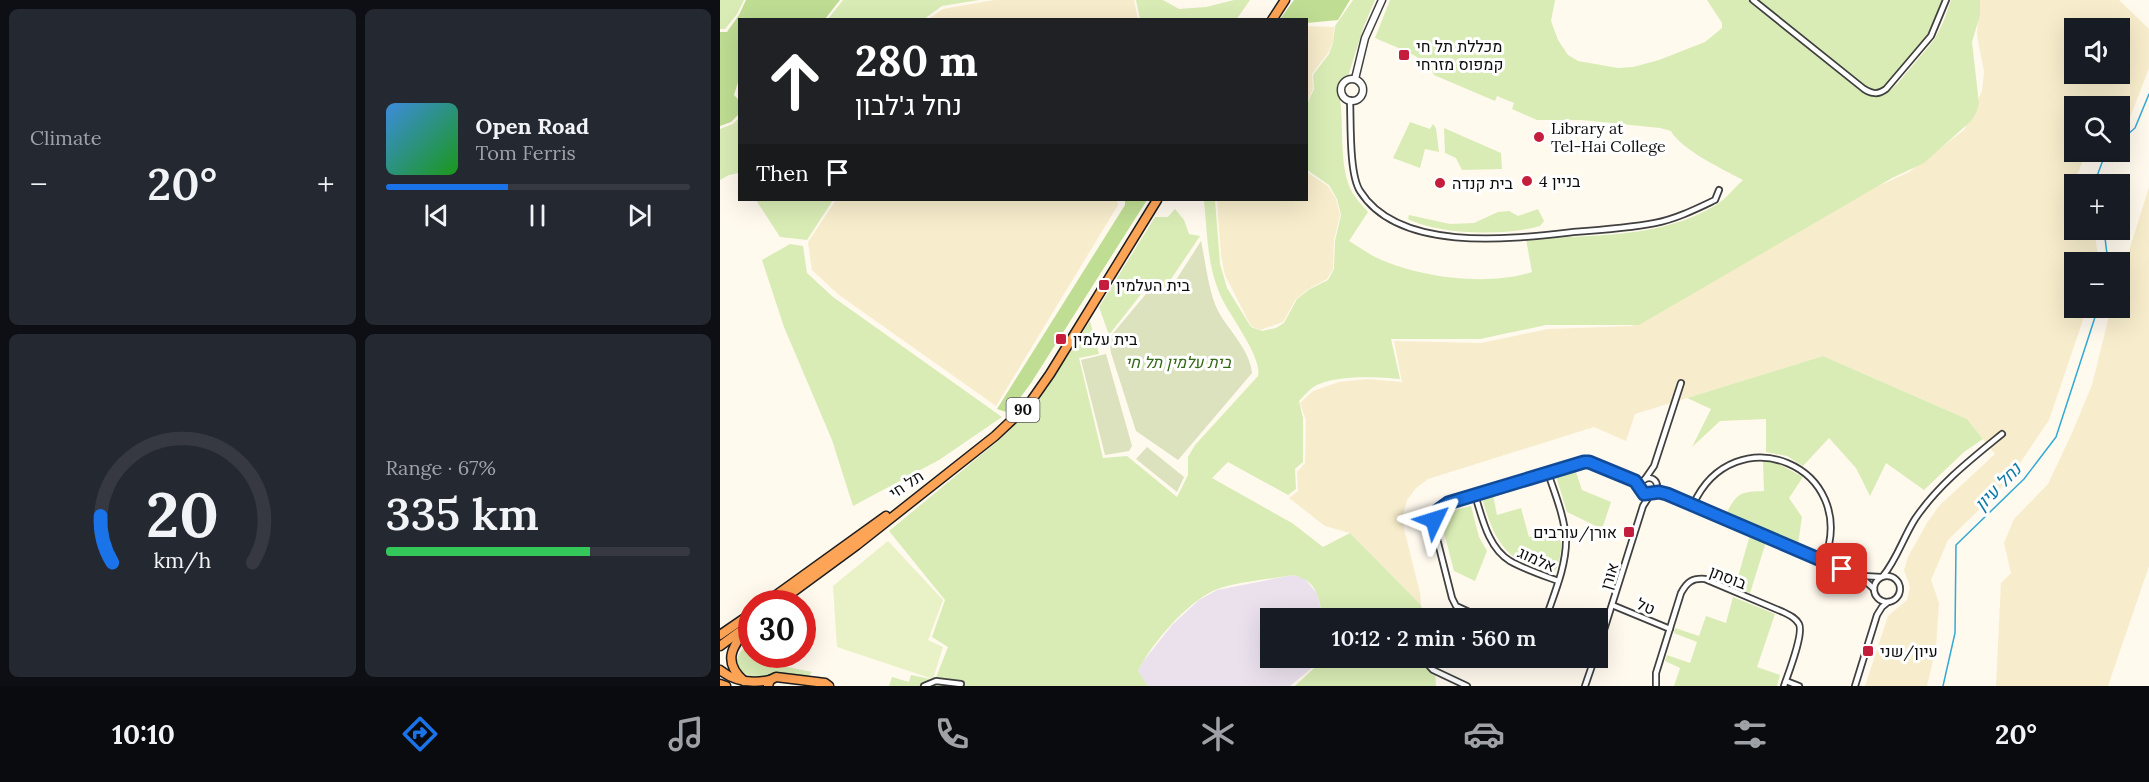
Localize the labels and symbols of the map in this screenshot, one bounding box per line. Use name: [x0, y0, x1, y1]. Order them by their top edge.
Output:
place label: מכללת תל חי קמפוס מזרחי: [1416, 36, 1503, 74]
marker: מכללת תל חי קמפוס מזרחי: [1397, 48, 1411, 62]
place label: Library at Tel-Hai College: [1551, 118, 1666, 156]
marker: Library at Tel-Hai College: [1532, 130, 1546, 144]
place label: בניין 4: [1539, 171, 1581, 191]
place label: בית קנדה: [1452, 173, 1514, 193]
marker: בניין 4: [1520, 174, 1534, 188]
marker: בית קנדה: [1433, 176, 1447, 190]
place label: בית העלמין: [1116, 275, 1190, 295]
marker: בית העלמין: [1097, 278, 1111, 292]
place label: בית עלמין: [1073, 329, 1138, 349]
marker: בית עלמין: [1054, 332, 1068, 346]
park label: בית עלמין תל חי: [1125, 352, 1231, 372]
road number: 90: [1006, 398, 1040, 422]
water label: נחל עיון: [1969, 457, 2027, 515]
street label: תל חי: [885, 465, 927, 503]
position arrow: [1402, 488, 1466, 552]
place label: אורן/עורבים: [1533, 522, 1617, 543]
marker: אורן/עורבים: [1622, 525, 1636, 539]
street label: אלמוג: [1515, 542, 1559, 576]
pin: [1816, 543, 1867, 594]
street label: אורן: [1595, 560, 1623, 592]
street label: בוסתן: [1707, 561, 1750, 593]
speed limit sign: 30: [738, 590, 816, 668]
street label: טל: [1634, 593, 1658, 619]
place label: עיון/שני: [1880, 641, 1938, 662]
marker: עיון/שני: [1861, 644, 1875, 658]

